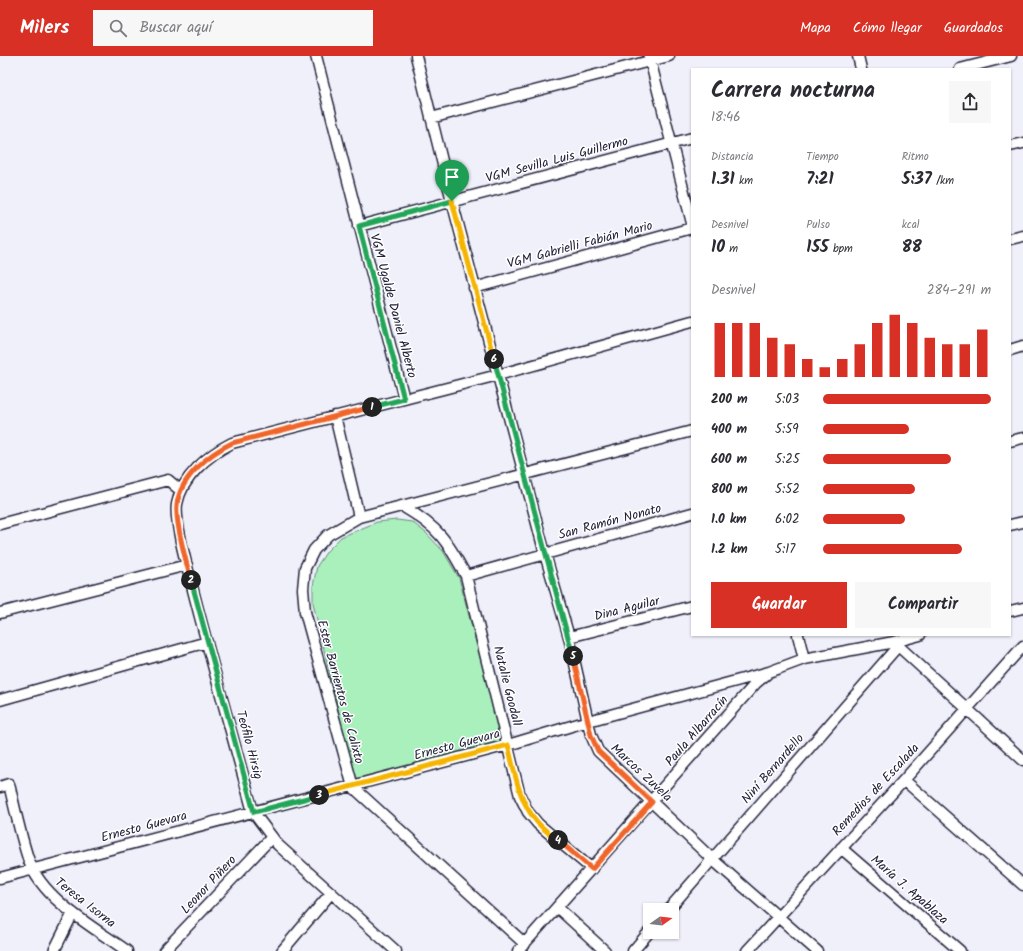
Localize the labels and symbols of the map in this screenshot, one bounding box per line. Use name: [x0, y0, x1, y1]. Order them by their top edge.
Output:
street label: VGM Sevilla Luis Guillermo: [483, 131, 631, 189]
pin: [435, 160, 469, 201]
street label: VGM Gabrielli Fabián Mario: [505, 215, 655, 275]
street label: VGM Ugalde Daniel Alberto: [364, 231, 422, 381]
pin: 6: [484, 349, 504, 369]
pin: 1: [362, 397, 382, 417]
street label: San Ramón Nonato: [556, 498, 664, 546]
pin: 2: [181, 570, 201, 590]
street label: Dina Aguilar: [592, 591, 663, 627]
street label: Ester Barrientos de Calixto: [311, 618, 369, 766]
street label: Natalie Goodall: [487, 644, 527, 728]
pin: 5: [563, 646, 583, 666]
street label: Paula Albarracín: [660, 691, 734, 771]
street label: Teófilo Hirsig: [230, 708, 268, 782]
street label: Ernesto Guevara: [412, 723, 502, 767]
street label: Niní Bernardello: [736, 729, 810, 809]
street label: Marcos Zuvela: [605, 739, 677, 807]
street label: Remedios de Escalada: [827, 739, 925, 841]
pin: 3: [309, 785, 329, 805]
street label: Ernesto Guevara: [99, 805, 189, 849]
pin: 4: [548, 830, 568, 850]
street label: María J. Apablaza: [865, 850, 953, 930]
street label: Leonor Piñero: [176, 851, 242, 919]
street label: Teresa Isorna: [50, 872, 120, 934]
north arrow: [643, 903, 679, 939]

